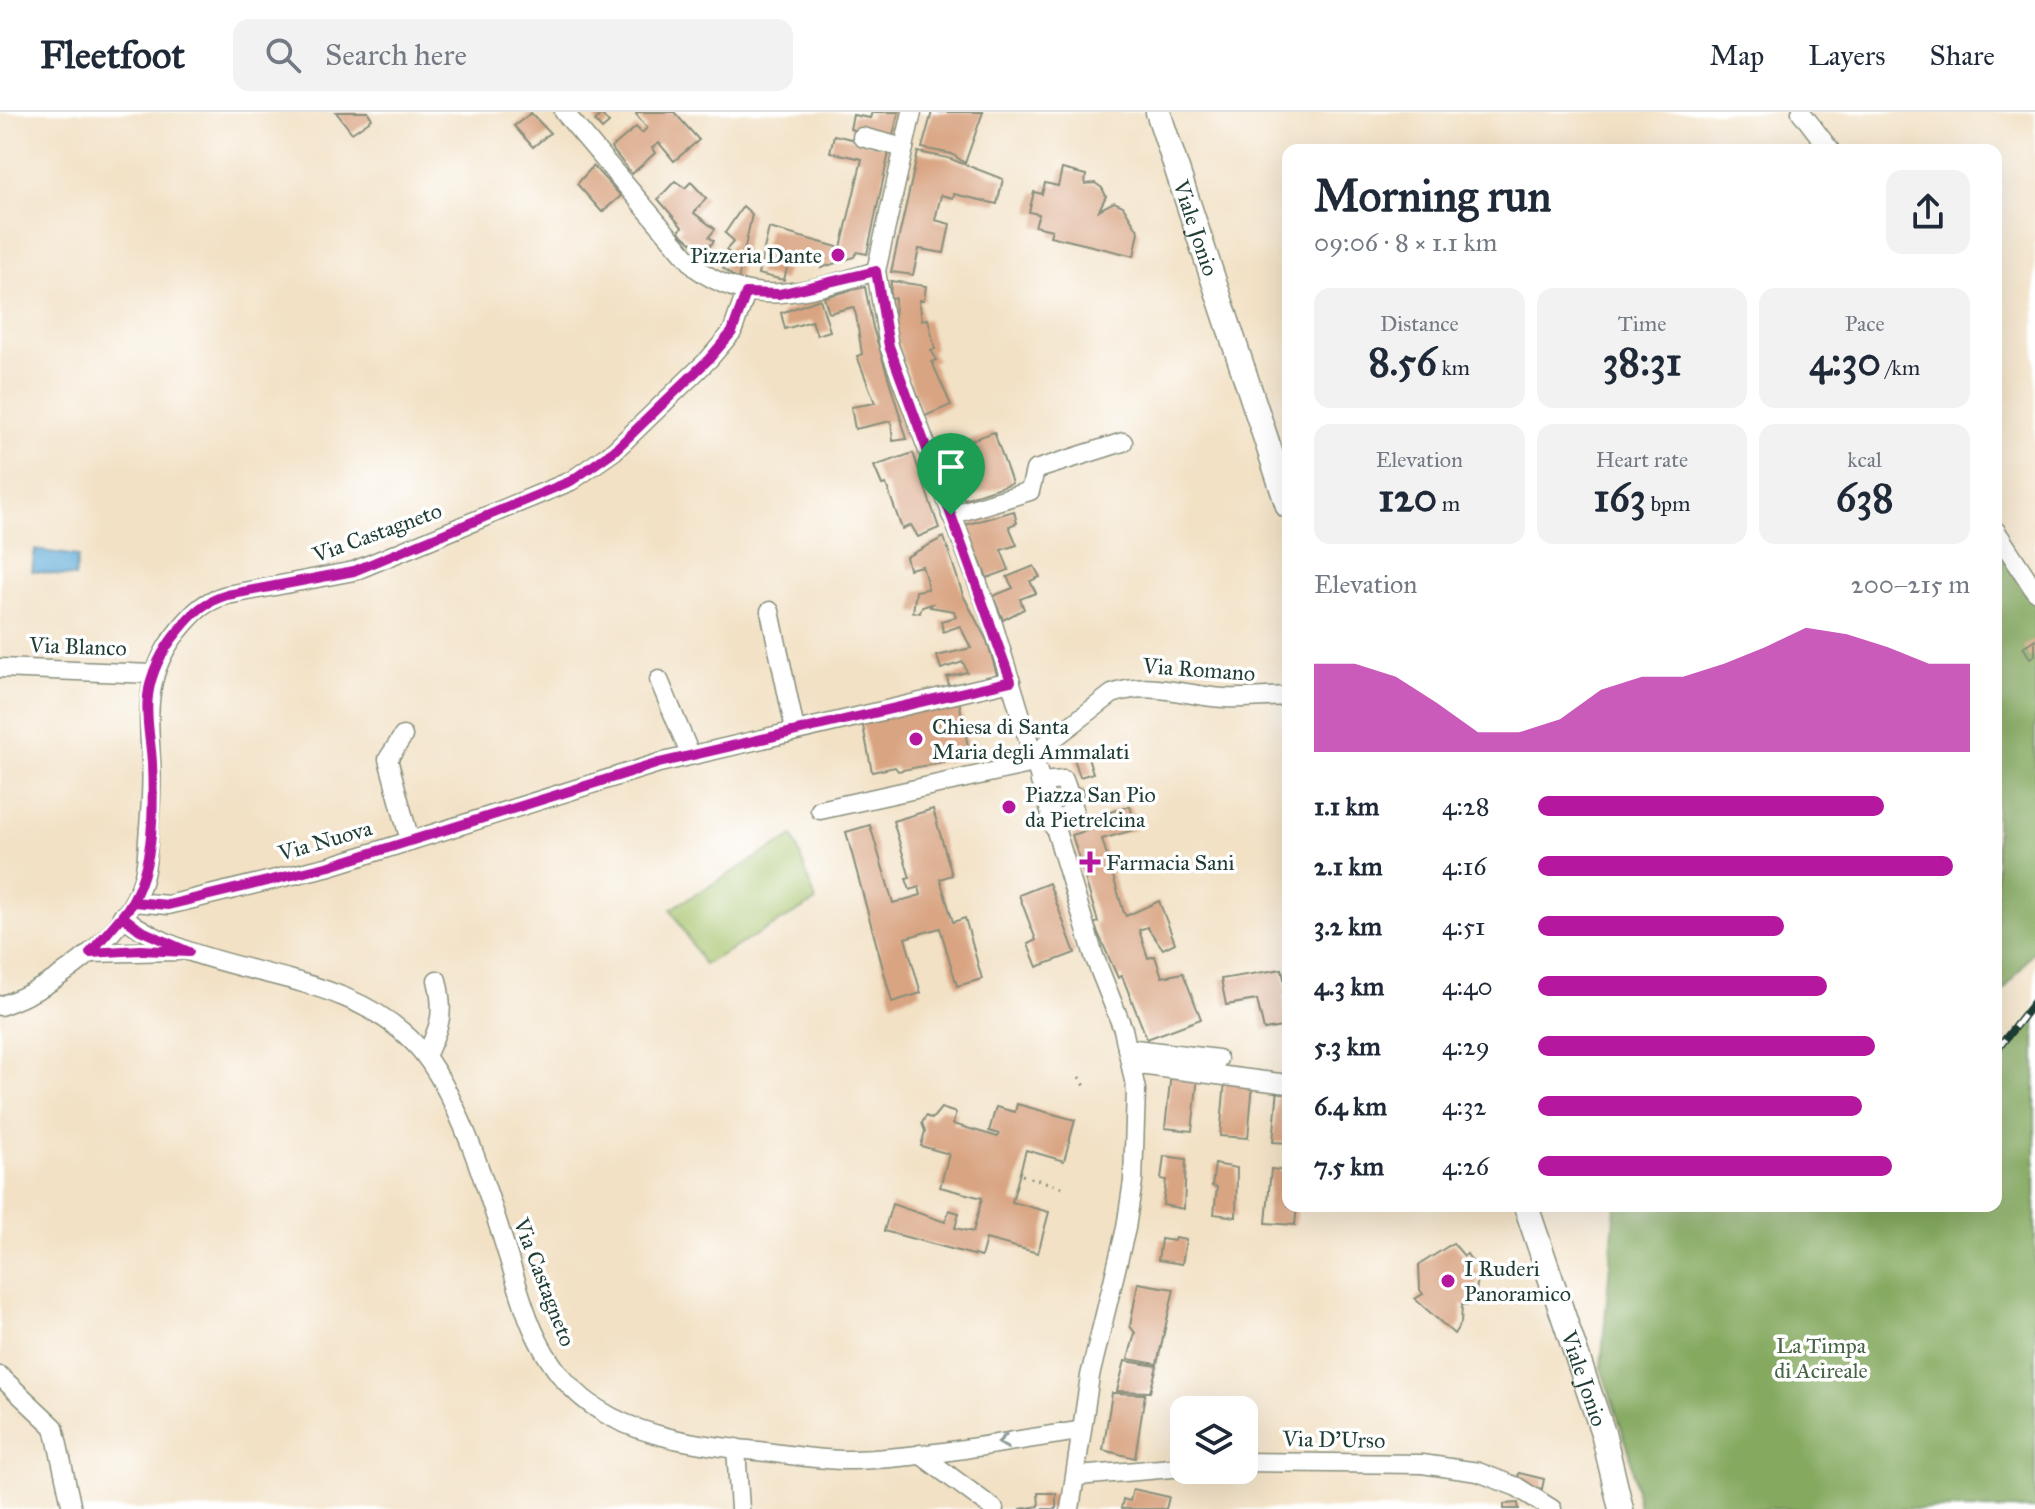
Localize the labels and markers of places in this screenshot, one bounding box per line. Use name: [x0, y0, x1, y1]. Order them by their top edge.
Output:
place label: Pizzeria Dante: [690, 242, 822, 269]
marker: Pizzeria Dante: [829, 246, 847, 264]
pin: [917, 433, 985, 515]
place label: Chiesa di Santa Maria degli Ammalati: [932, 713, 1130, 765]
marker: Chiesa di Santa Maria degli Ammalati: [907, 730, 925, 748]
place label: Piazza San Pio da Pietrelcina: [1025, 781, 1156, 833]
marker: Piazza San Pio da Pietrelcina: [1000, 798, 1018, 816]
place label: Farmacia Sani: [1106, 849, 1234, 876]
marker: Farmacia Sani: [1081, 853, 1099, 871]
place label: I Ruderi Panoramico: [1464, 1255, 1571, 1307]
marker: I Ruderi Panoramico: [1439, 1272, 1457, 1290]

